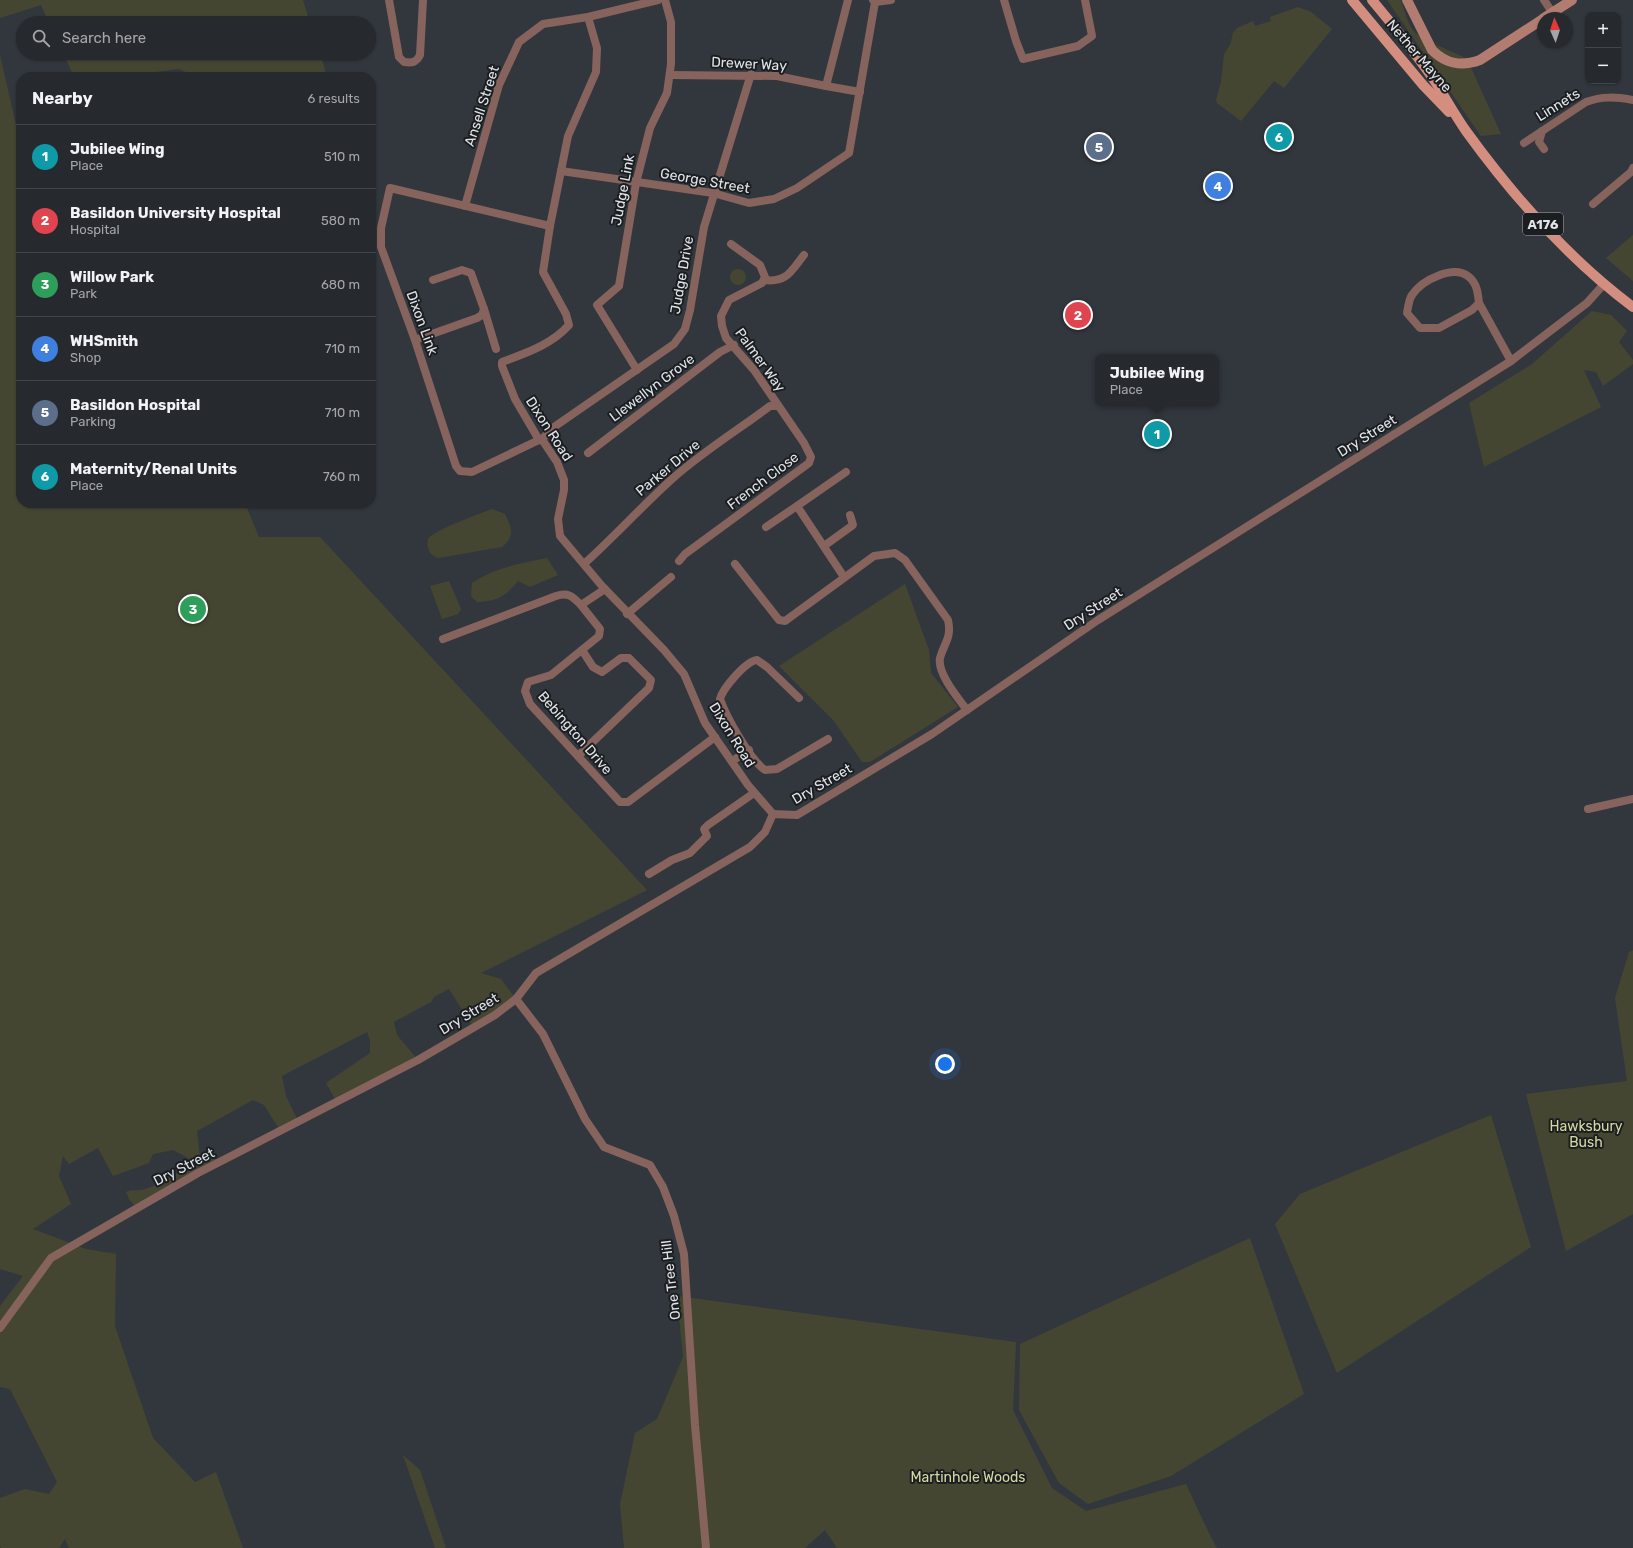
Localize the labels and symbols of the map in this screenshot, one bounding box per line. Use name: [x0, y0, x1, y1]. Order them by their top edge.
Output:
north arrow: [1537, 12, 1573, 48]
street label: Nether Mayne: [1383, 16, 1455, 96]
street label: Drewer Way: [711, 54, 788, 74]
street label: Ansell Street: [461, 63, 503, 148]
street label: Linnets: [1533, 85, 1583, 125]
pin: 6: [1266, 122, 1292, 152]
pin: 5: [1086, 132, 1112, 162]
street label: Judge Link: [608, 152, 638, 227]
street label: George Street: [659, 165, 752, 197]
pin: 4: [1205, 171, 1231, 201]
road number: A176: [1523, 213, 1563, 235]
street label: Judge Drive: [667, 235, 697, 315]
street label: Dixon Link: [403, 288, 442, 358]
pin: 2: [1065, 300, 1091, 330]
street label: Palmer Way: [731, 325, 789, 395]
street label: Llewellyn Grove: [606, 350, 698, 426]
street label: Dixon Road: [522, 394, 576, 464]
street label: Dry Street: [1334, 411, 1400, 461]
pin: 1: [1144, 419, 1170, 449]
street label: Parker Drive: [632, 436, 704, 500]
street label: French Close: [724, 449, 802, 513]
street label: Dry Street: [1061, 584, 1126, 634]
pin: 3: [180, 594, 206, 624]
street label: Bebington Drive: [534, 688, 616, 778]
street label: Dixon Road: [705, 699, 759, 771]
street label: Dry Street: [789, 760, 855, 808]
street label: Dry Street: [436, 989, 502, 1038]
your location: [935, 1054, 955, 1074]
park label: Hawksbury Bush: [1550, 1118, 1623, 1151]
street label: Dry Street: [151, 1144, 218, 1190]
street label: One Tree Hill: [658, 1239, 684, 1321]
park label: Martinhole Woods: [911, 1469, 1025, 1486]

